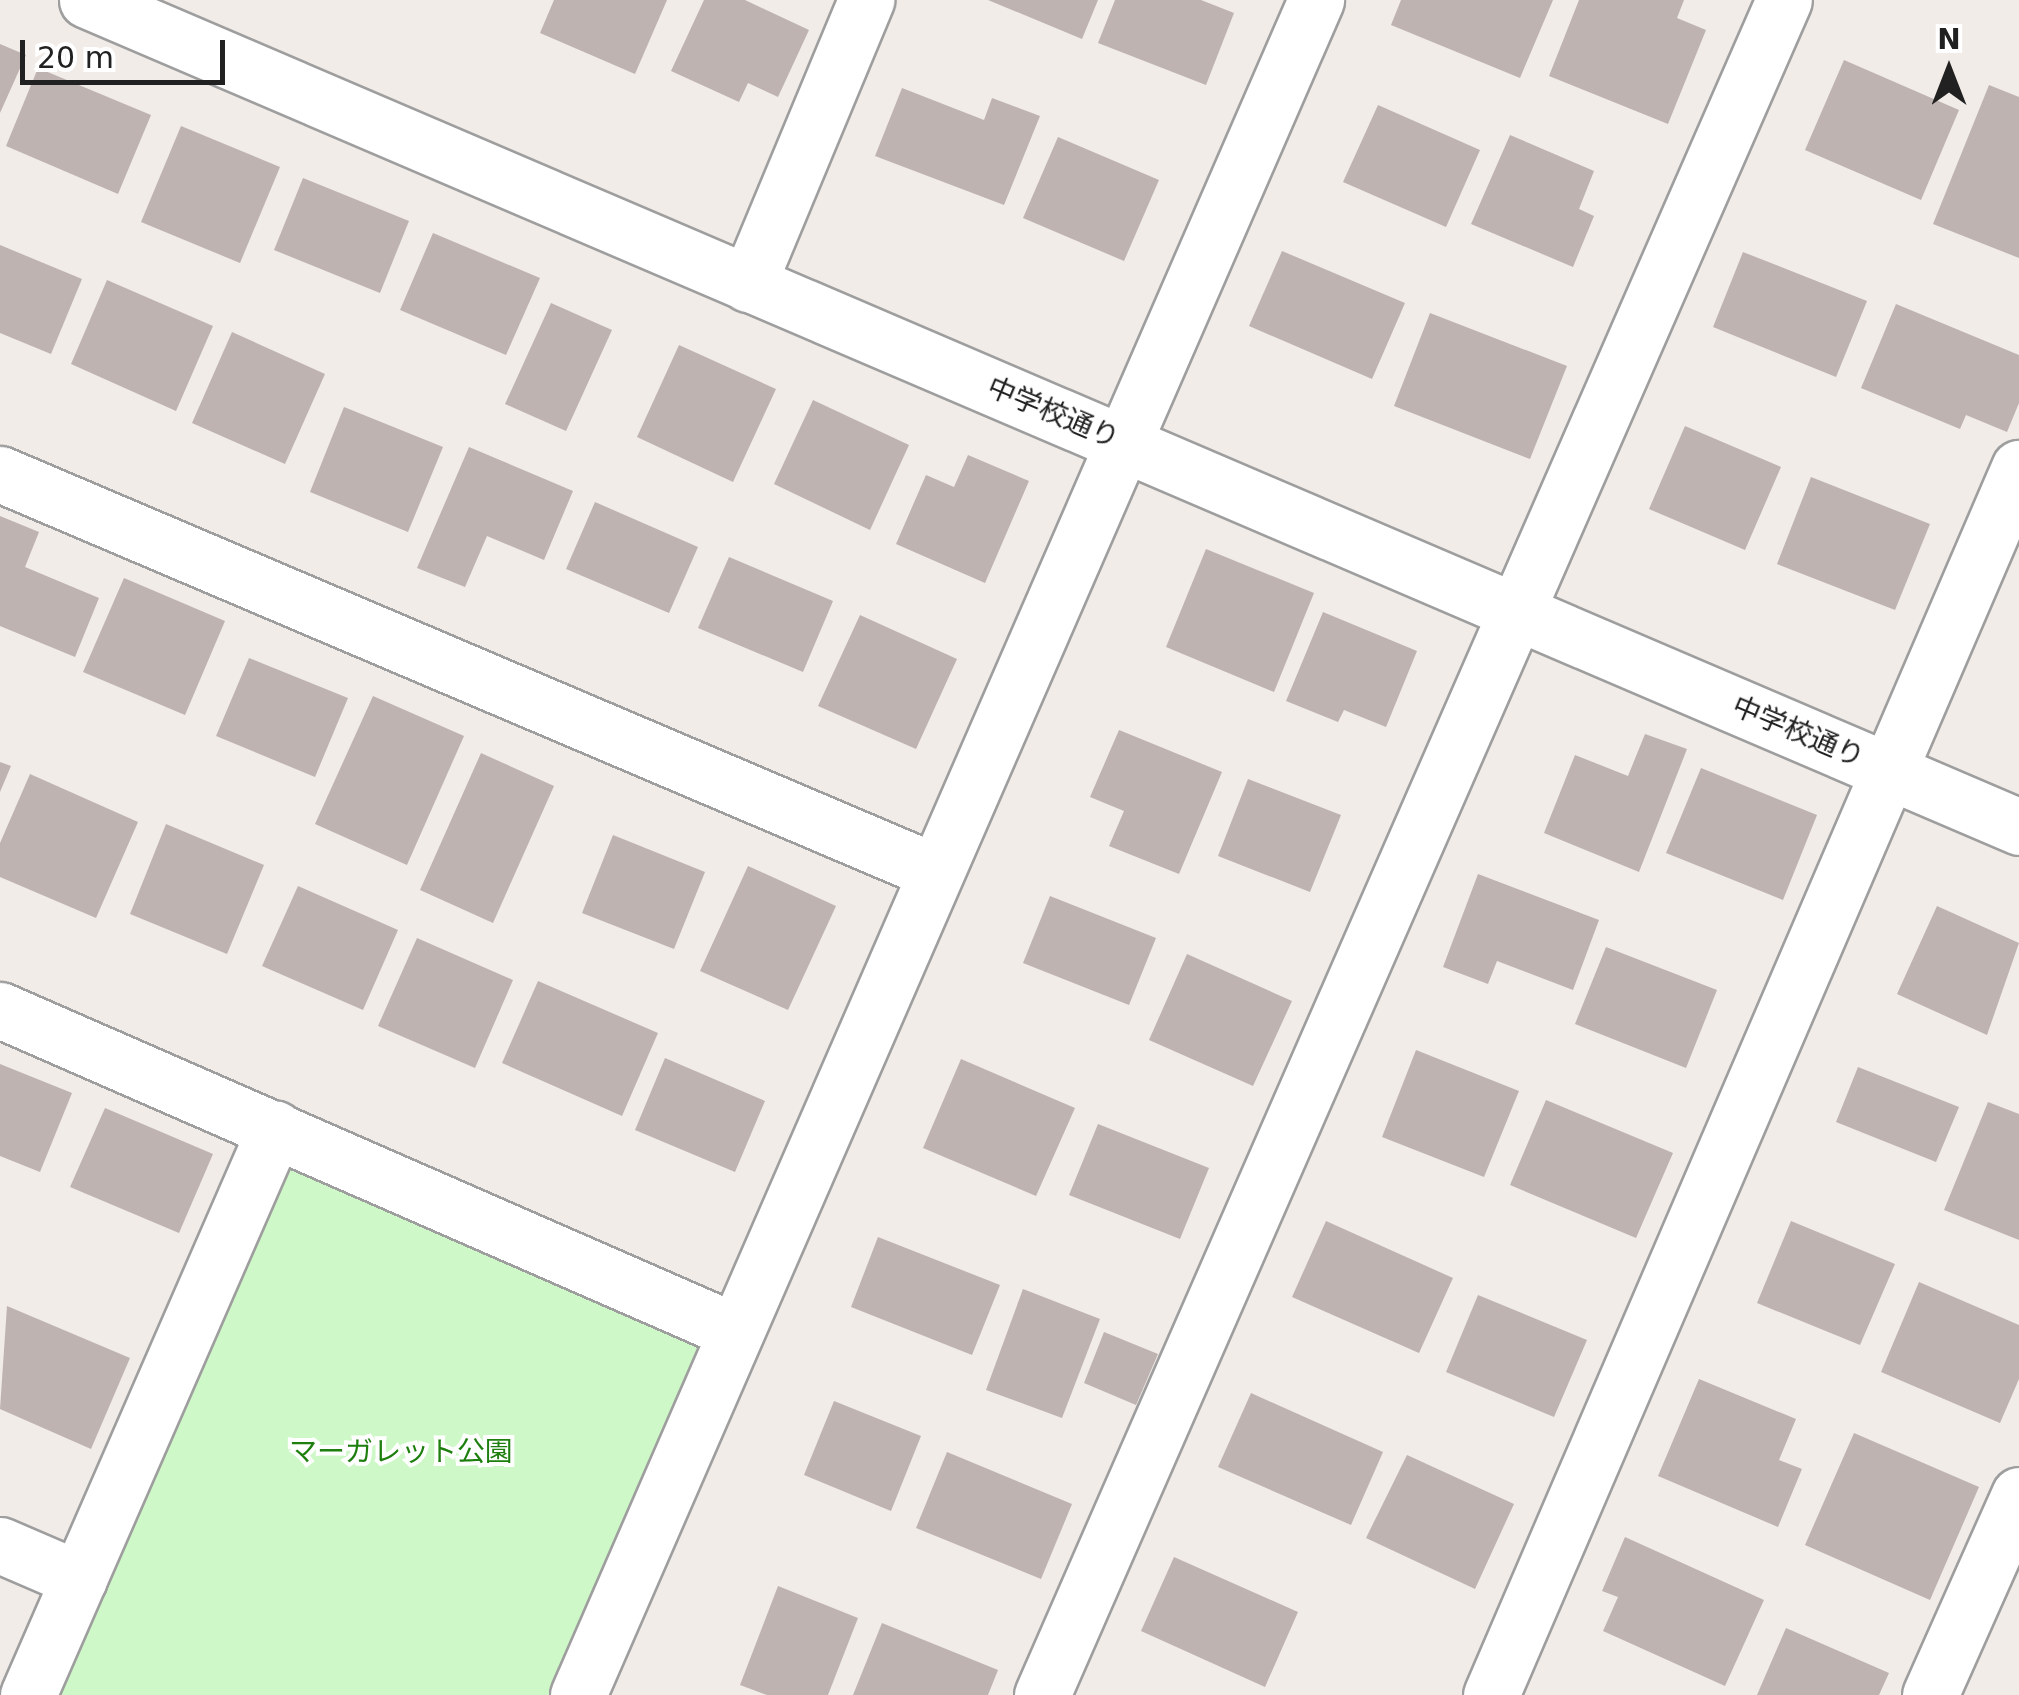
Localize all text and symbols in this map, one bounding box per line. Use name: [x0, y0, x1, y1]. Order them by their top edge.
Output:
scale bar: [25, 20, 230, 82]
north arrow: [1899, 20, 1999, 120]
text: N: [1937, 23, 1961, 56]
text: 20 m: [37, 40, 114, 75]
street label: 中学校通り: [982, 370, 1124, 456]
street label: 中学校通り: [1727, 689, 1869, 775]
park label: マーガレット公園: [289, 1435, 513, 1469]

